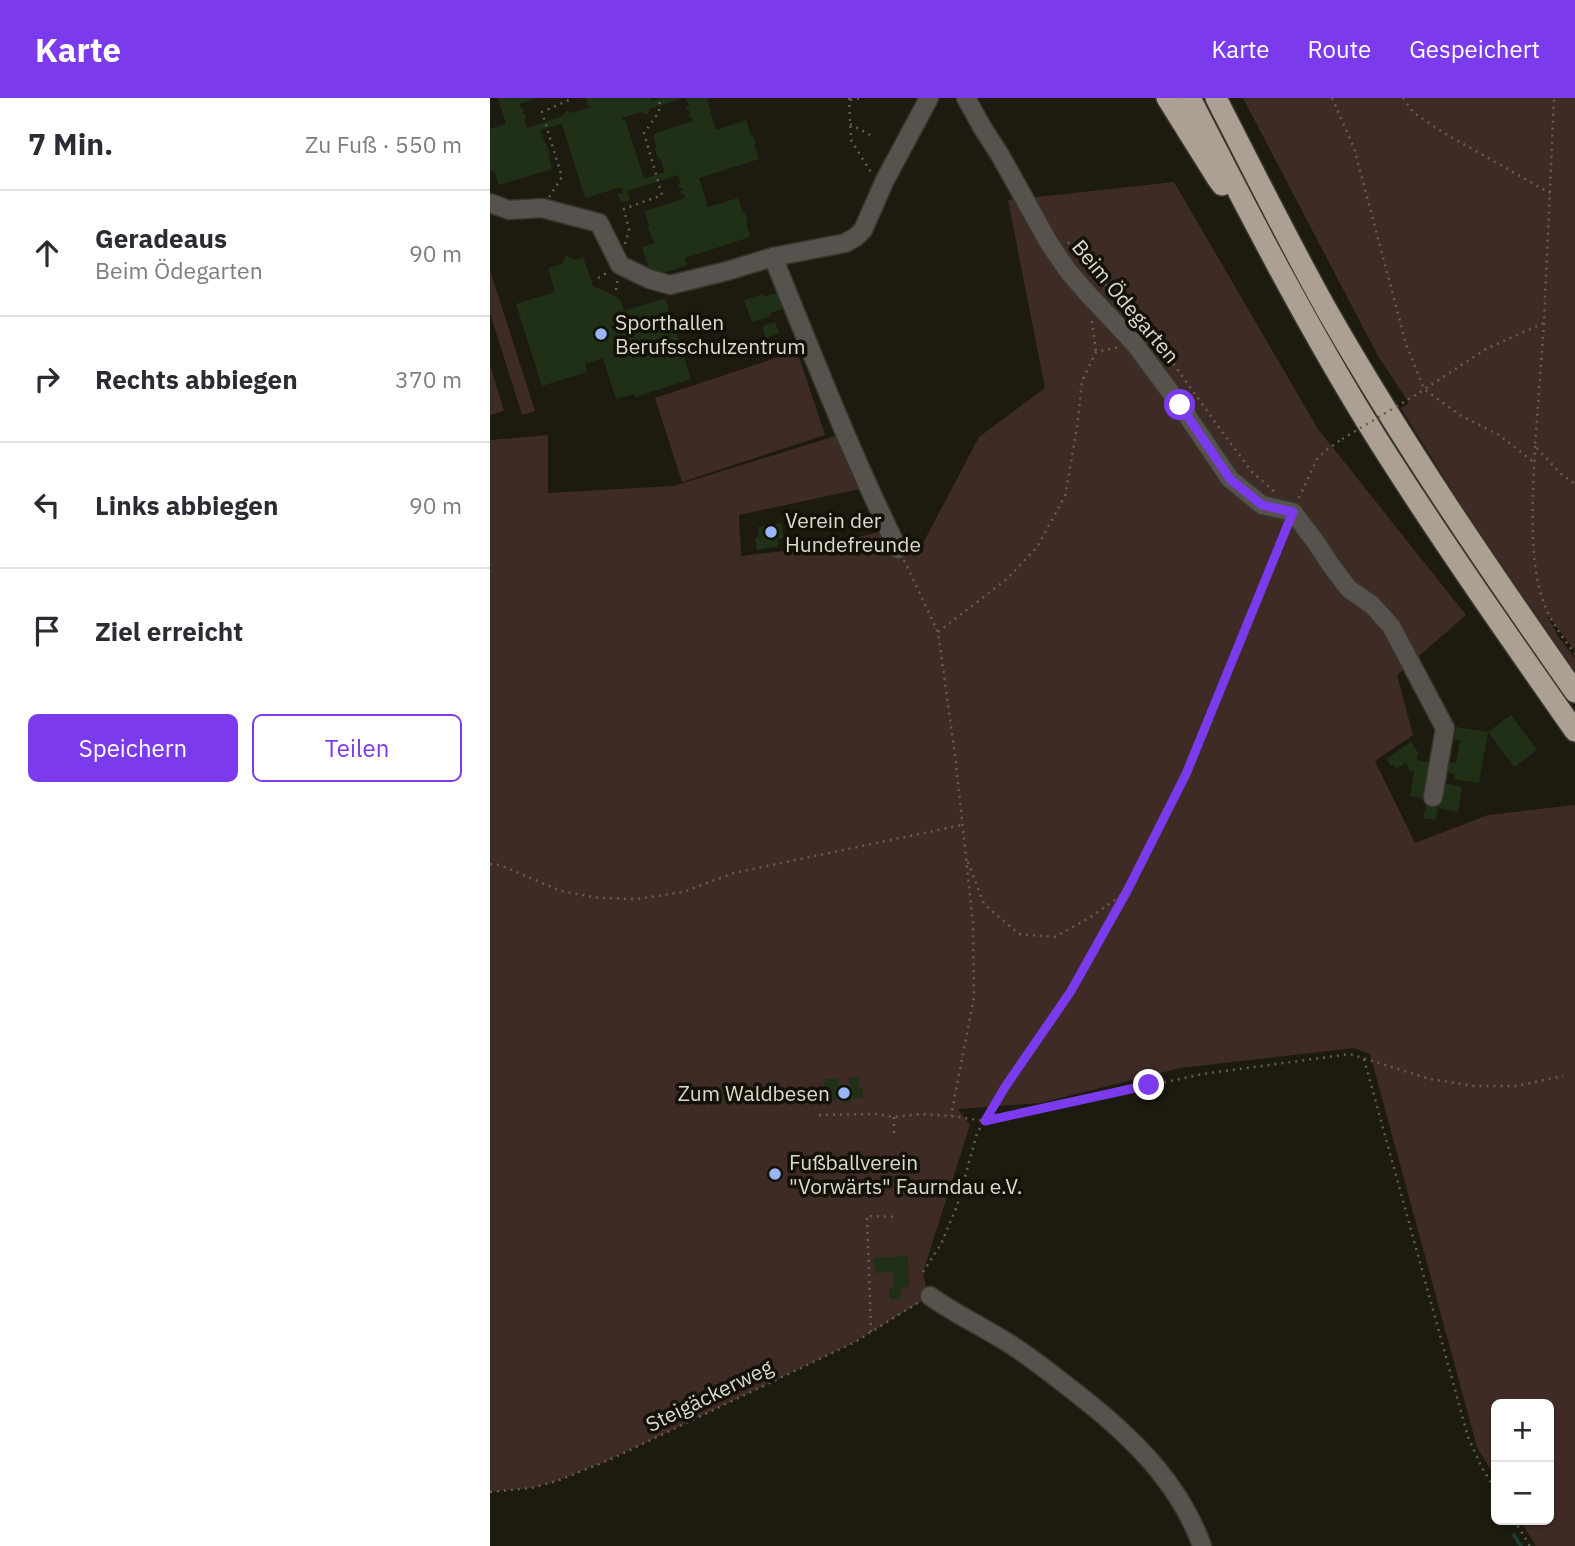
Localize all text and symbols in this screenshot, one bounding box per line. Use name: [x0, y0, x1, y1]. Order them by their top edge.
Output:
text: Karte: [35, 28, 121, 71]
text: Karte: [1211, 33, 1270, 65]
text: Route: [1308, 33, 1371, 65]
text: Gespeichert: [1409, 33, 1540, 65]
text: 7 Min.: [28, 124, 113, 163]
text: Zu Fuß · 550 m: [305, 129, 462, 159]
text: Geradeaus: [95, 221, 227, 255]
street label: Beim Ödegarten: [1066, 233, 1186, 369]
icon: ahead: [28, 234, 66, 272]
text: 90 m: [409, 238, 462, 268]
text: Beim Ödegarten: [95, 255, 263, 285]
place label: Sporthallen Berufsschulzentrum: [615, 308, 805, 360]
marker: Sporthallen Berufsschulzentrum: [593, 326, 609, 342]
icon: right: [28, 360, 66, 398]
text: Rechts abbiegen: [95, 362, 298, 396]
text: 370 m: [395, 364, 462, 394]
route start: [1164, 389, 1195, 420]
icon: left: [28, 486, 66, 524]
text: Links abbiegen: [95, 488, 278, 522]
text: 90 m: [409, 490, 462, 520]
place label: Verein der Hundefreunde: [785, 506, 921, 558]
marker: Verein der Hundefreunde: [763, 524, 779, 540]
icon: arrive: [28, 612, 66, 650]
text: Ziel erreicht: [95, 614, 243, 648]
button: Speichern: [28, 714, 238, 782]
button: Teilen: [252, 714, 462, 782]
route end: [1133, 1069, 1164, 1100]
place label: Zum Waldbesen: [678, 1079, 830, 1107]
marker: Zum Waldbesen: [836, 1085, 852, 1101]
place label: Fußballverein "Vorwärts" Faurndau e.V.: [789, 1148, 1023, 1200]
marker: Fußballverein "Vorwärts" Faurndau e.V.: [767, 1166, 783, 1182]
street label: Steigäckerweg: [641, 1352, 777, 1438]
map controls: [1491, 1399, 1554, 1525]
button: +: [1491, 1399, 1554, 1462]
button: −: [1491, 1462, 1554, 1525]

